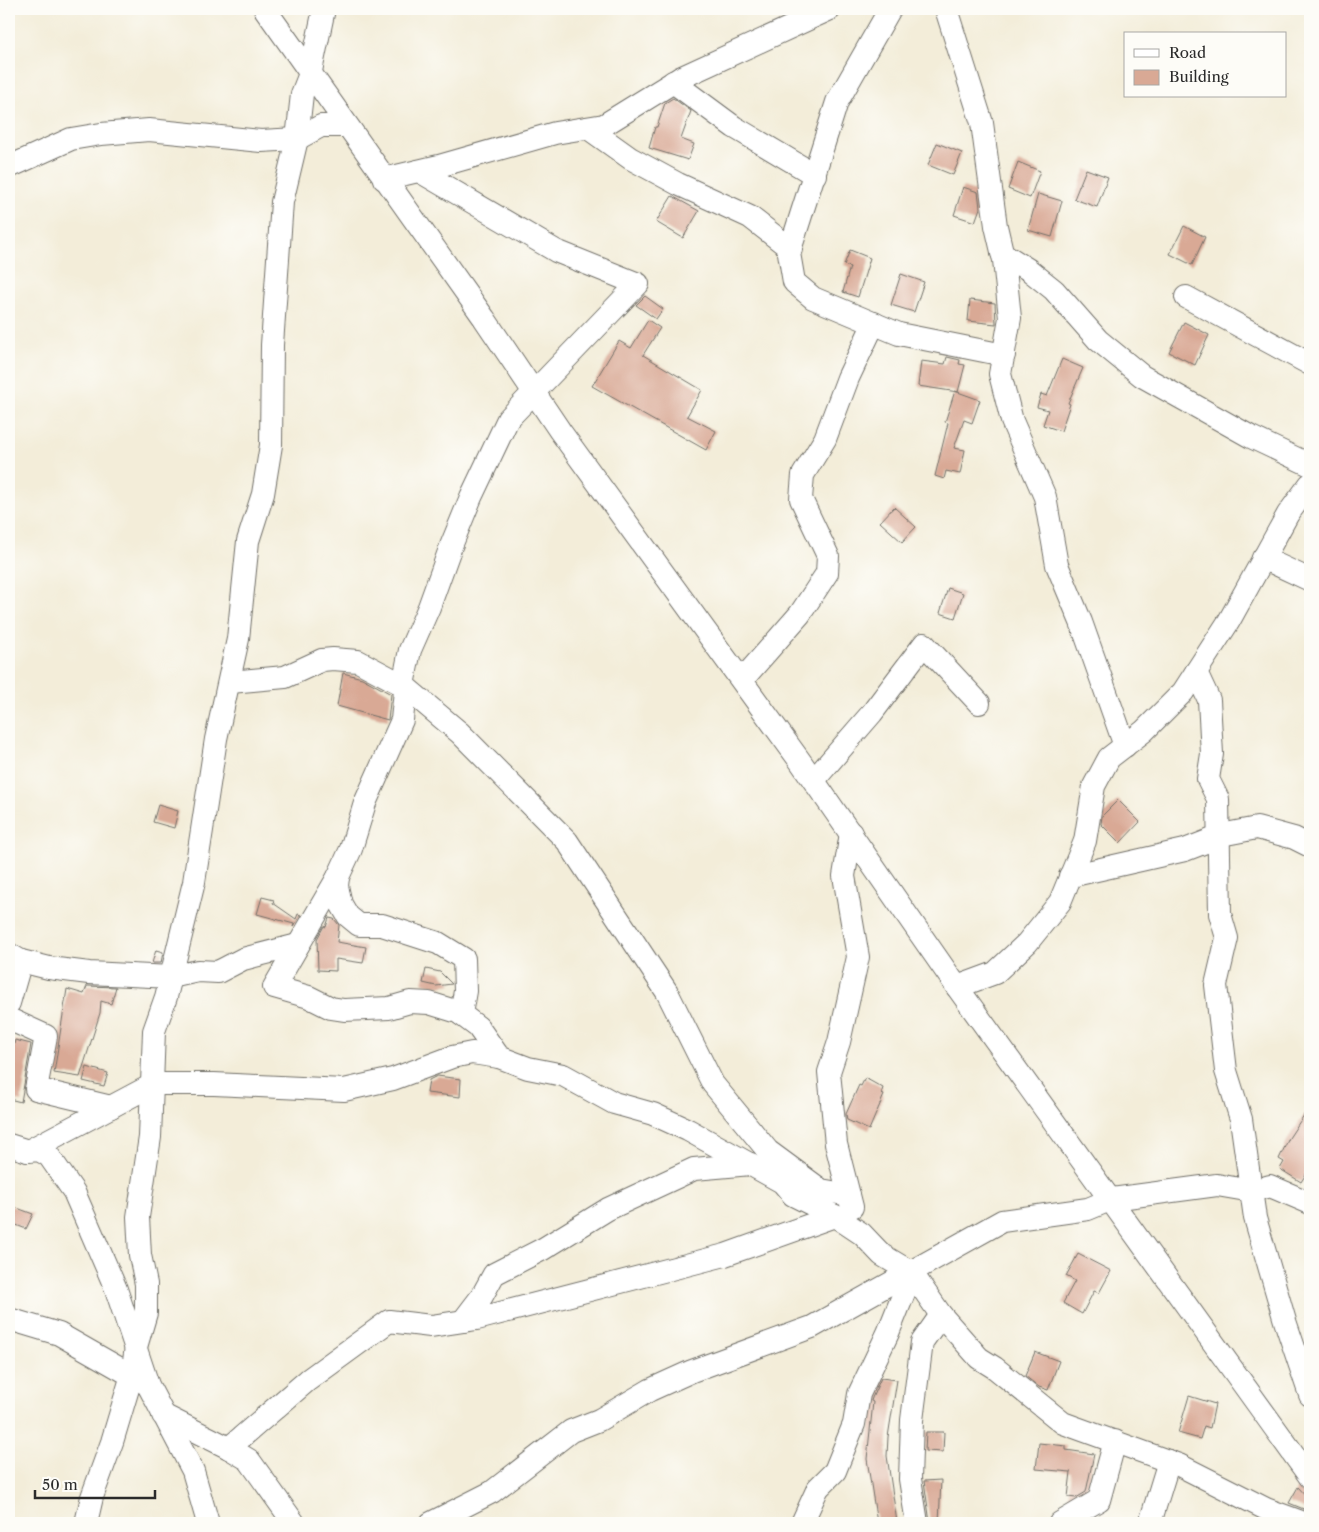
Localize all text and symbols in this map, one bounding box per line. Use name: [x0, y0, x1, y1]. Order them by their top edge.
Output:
legend: [1124, 32, 1286, 98]
text: Road: [1169, 43, 1206, 62]
text: Building: [1169, 67, 1229, 86]
scale bar: [35, 1467, 155, 1499]
text: 50 m: [42, 1475, 78, 1494]

